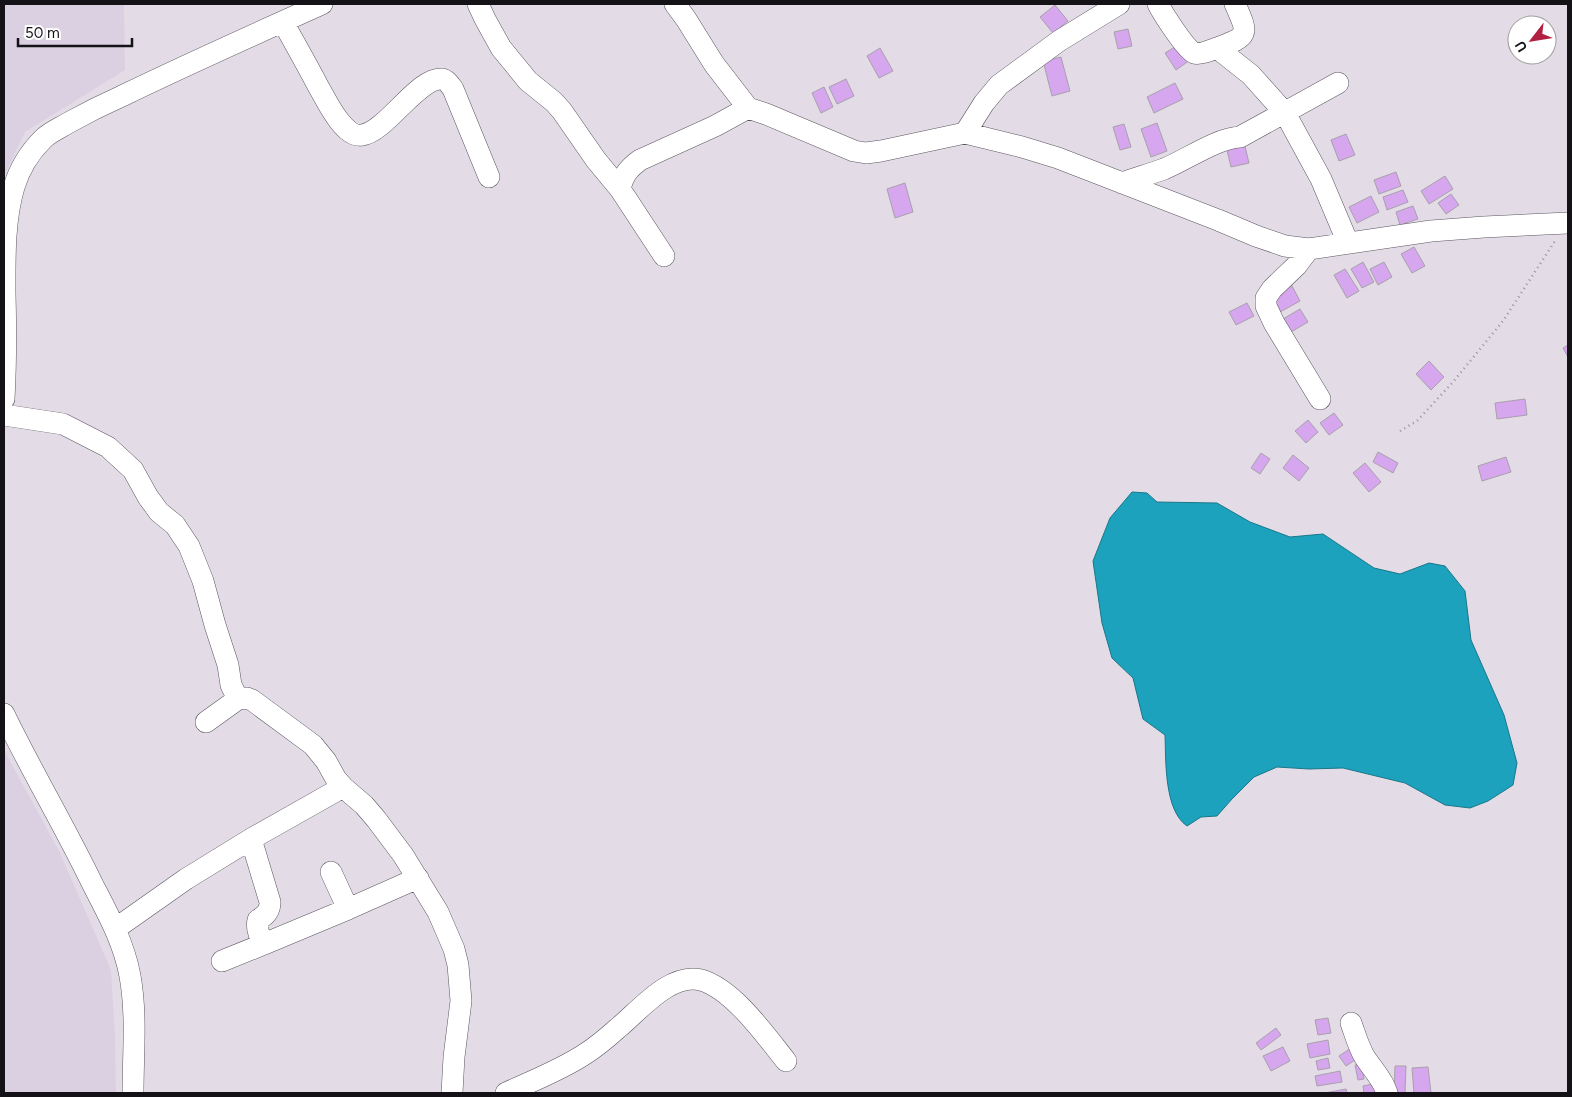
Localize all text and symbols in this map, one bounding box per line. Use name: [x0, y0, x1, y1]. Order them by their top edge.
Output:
scale bar: [18, 15, 131, 47]
north arrow: [1507, 15, 1557, 65]
text: 50 m: [25, 24, 60, 42]
text: U: [1511, 38, 1531, 55]

